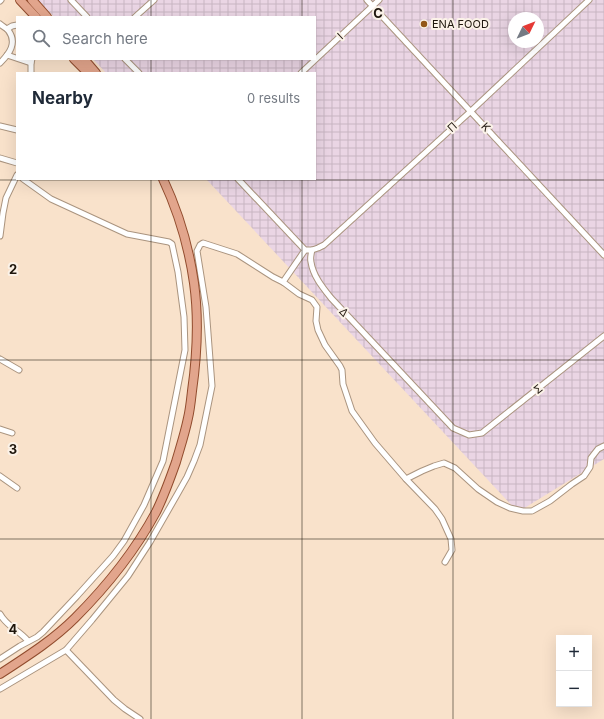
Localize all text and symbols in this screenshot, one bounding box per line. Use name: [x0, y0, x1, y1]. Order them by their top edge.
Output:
text: C: [373, 5, 383, 21]
north arrow: [508, 12, 544, 48]
search box: [16, 16, 316, 60]
place label: ENA FOOD: [432, 17, 489, 31]
marker: ENA FOOD: [419, 19, 429, 29]
icon: search: [30, 27, 52, 49]
text: Search here: [62, 29, 148, 48]
street label: Ι: [334, 30, 346, 42]
text: Nearby: [32, 88, 93, 108]
text: 0 results: [247, 90, 300, 106]
street label: Π: [444, 119, 460, 135]
street label: Κ: [478, 120, 494, 135]
text: 2: [9, 261, 17, 277]
street label: Δ: [336, 304, 352, 320]
street label: Σ: [531, 381, 545, 397]
text: 3: [9, 441, 17, 457]
text: 4: [9, 621, 18, 637]
map controls: [556, 635, 592, 707]
button: +: [556, 635, 592, 671]
button: −: [556, 671, 592, 707]

